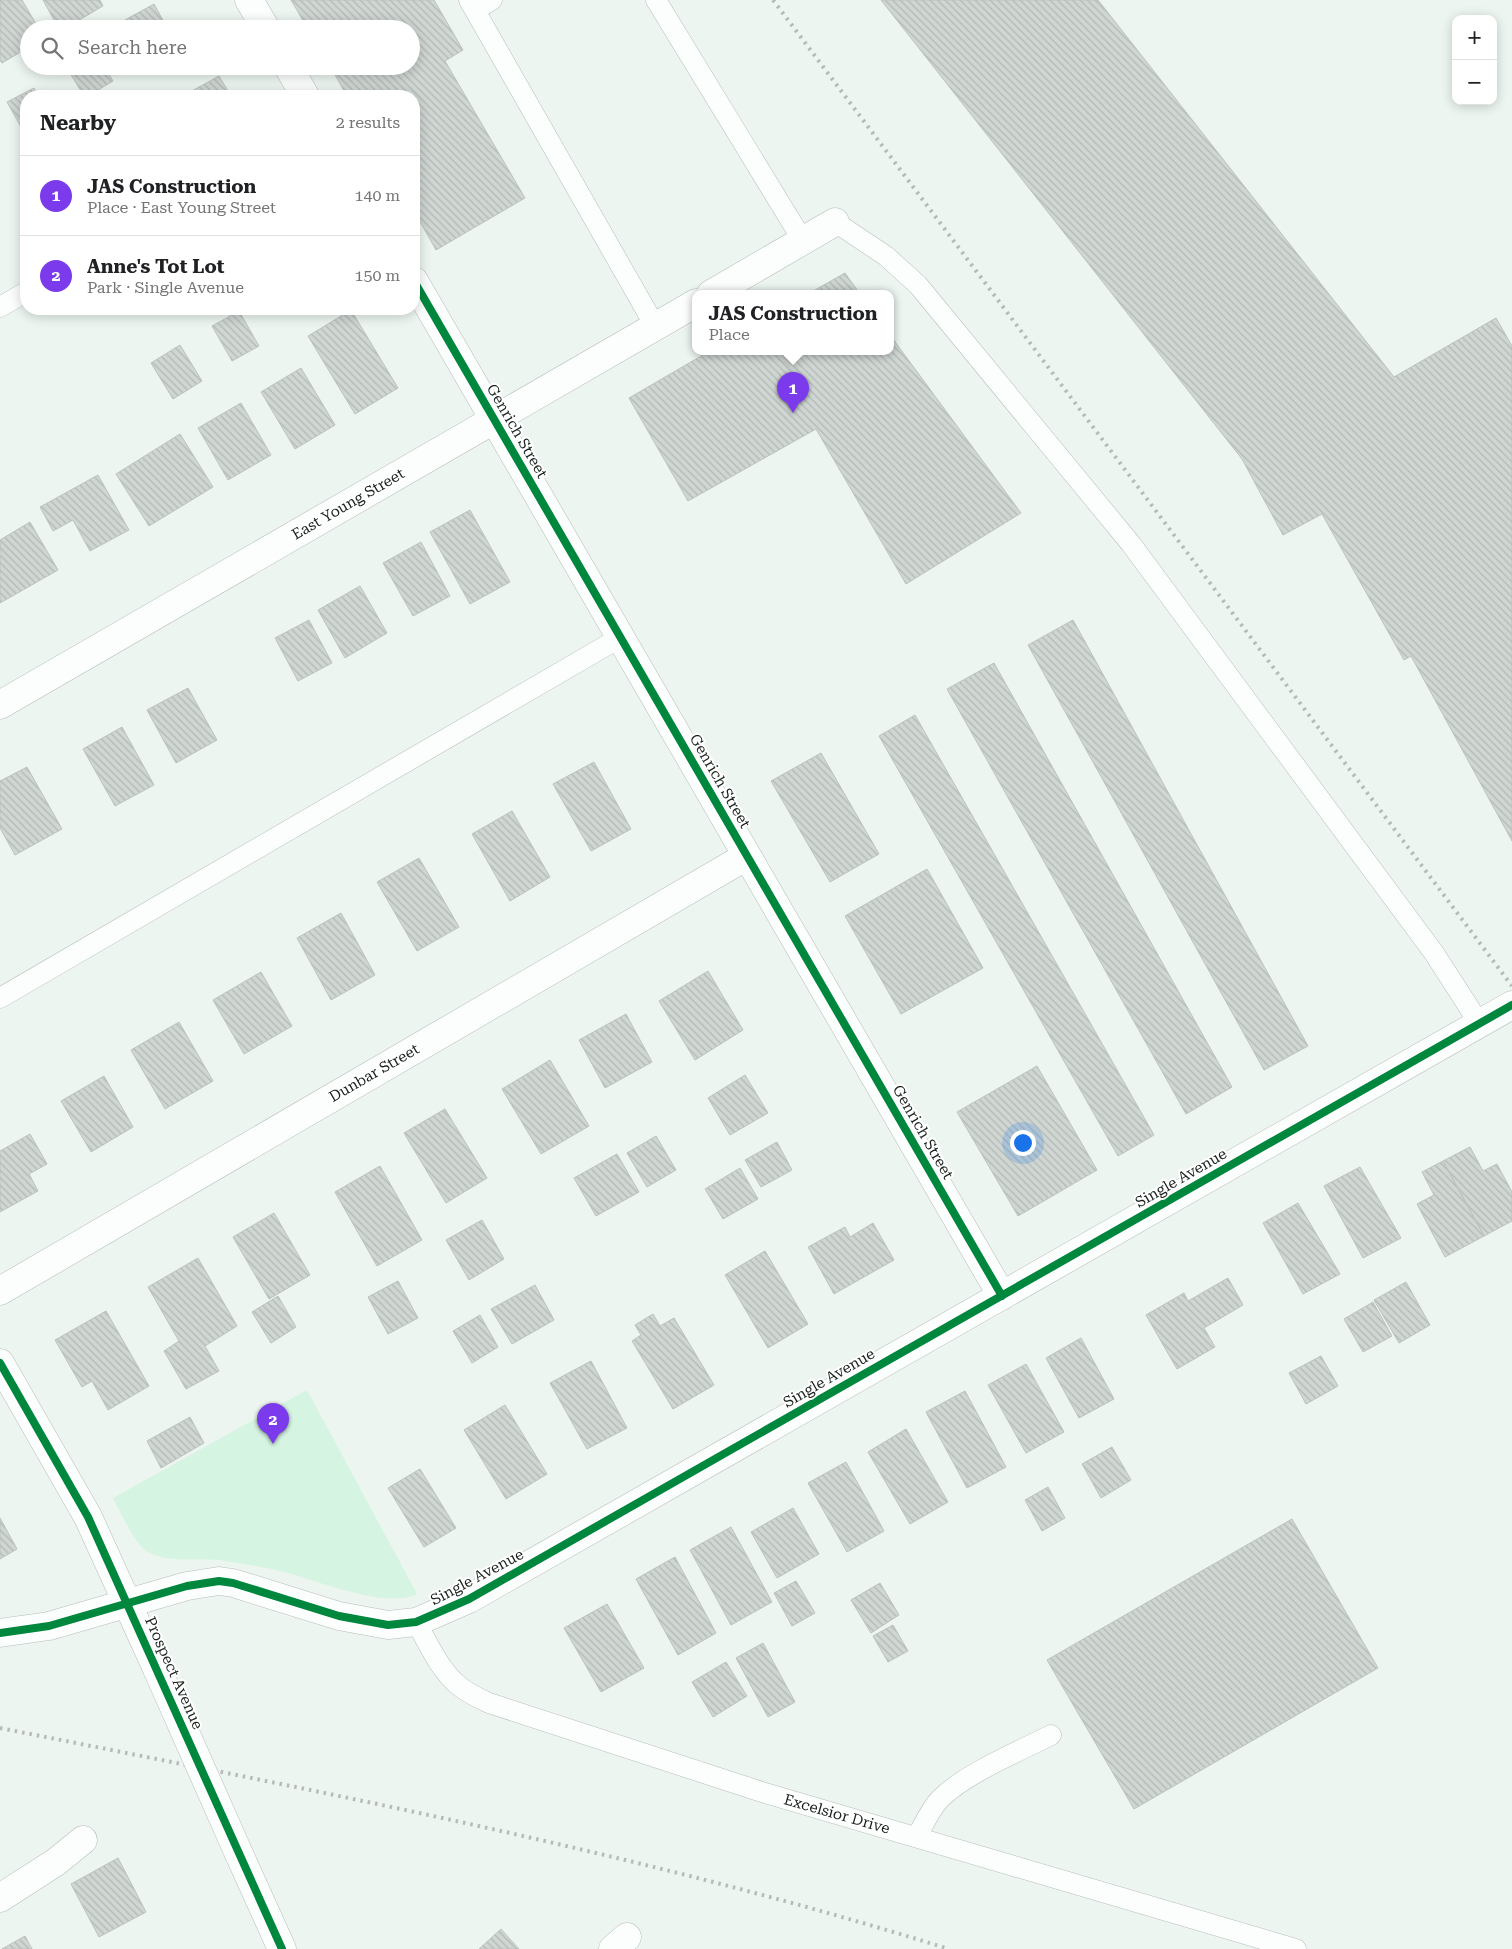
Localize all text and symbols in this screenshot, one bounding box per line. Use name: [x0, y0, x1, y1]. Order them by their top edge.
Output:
map controls: [1452, 15, 1497, 105]
button: +: [1452, 15, 1497, 60]
search box: [20, 20, 420, 75]
icon: search: [38, 34, 66, 62]
text: Search here: [78, 36, 187, 59]
button: −: [1452, 60, 1497, 105]
text: Nearby: [40, 111, 116, 135]
text: 2 results: [336, 113, 400, 132]
text: JAS Construction: [87, 175, 256, 198]
text: 1: [52, 186, 60, 205]
text: 140 m: [354, 186, 400, 205]
text: Place · East Young Street: [87, 198, 276, 217]
text: Anne's Tot Lot: [87, 255, 224, 278]
text: 2: [52, 266, 60, 285]
text: 150 m: [354, 266, 400, 285]
text: Park · Single Avenue: [87, 278, 244, 297]
popup: [692, 290, 894, 355]
text: JAS Construction: [708, 302, 878, 325]
text: Place: [708, 325, 750, 344]
pin: 1: [777, 372, 809, 413]
street label: Genrich Street: [483, 381, 551, 482]
street label: East Young Street: [288, 464, 408, 544]
street label: Genrich Street: [686, 731, 754, 832]
street label: Dunbar Street: [326, 1040, 423, 1106]
street label: Genrich Street: [889, 1082, 957, 1183]
your location: [1010, 1130, 1036, 1156]
street label: Single Avenue: [1132, 1145, 1230, 1211]
street label: Single Avenue: [780, 1345, 878, 1411]
pin: 2: [257, 1403, 289, 1444]
street label: Single Avenue: [427, 1545, 527, 1609]
street label: Prospect Avenue: [141, 1614, 207, 1732]
street label: Excelsior Drive: [782, 1790, 892, 1838]

